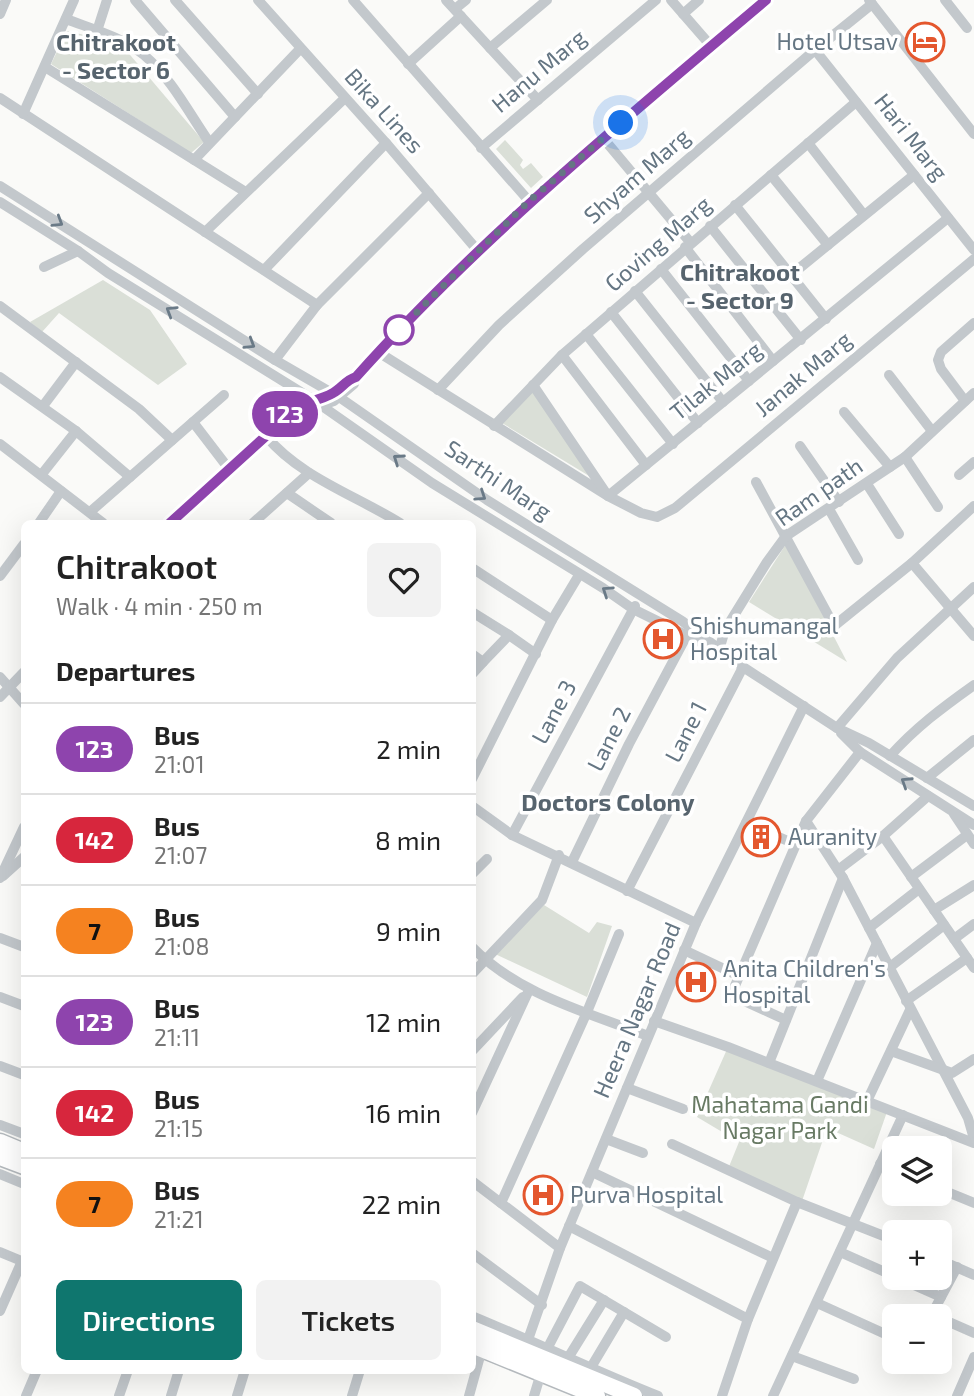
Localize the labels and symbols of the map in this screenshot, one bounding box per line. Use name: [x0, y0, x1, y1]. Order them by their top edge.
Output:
hotel icon: Hotel Utsav: [904, 21, 946, 63]
street label: Hanu Marg: [486, 23, 591, 118]
district label: Chitrakoot - Sector 6: [56, 27, 176, 84]
place label: Hotel Utsav: [777, 27, 898, 55]
street label: Bika Lines: [339, 62, 430, 158]
street label: Hari Marg: [869, 87, 955, 186]
your location: [603, 105, 638, 140]
street label: Shyam Marg: [578, 122, 695, 229]
street label: Goving Marg: [599, 189, 716, 297]
one-way arrow: [50, 214, 63, 227]
district label: Chitrakoot - Sector 9: [680, 257, 800, 314]
one-way arrow: [166, 306, 179, 319]
unlabelled marker: [384, 315, 414, 345]
street label: Janak Marg: [748, 325, 857, 422]
street label: Tilak Marg: [664, 335, 767, 426]
one-way arrow: [242, 336, 255, 349]
line badge: 123: [245, 391, 325, 437]
street label: Sarthi Marg: [440, 433, 557, 525]
street label: Ram path: [769, 451, 868, 531]
one-way arrow: [393, 455, 406, 467]
one-way arrow: [473, 487, 486, 500]
one-way arrow: [601, 586, 614, 599]
place label: Shishumangal Hospital: [690, 611, 839, 665]
hospital icon: Shishumangal Hospital: [642, 618, 684, 660]
street label: Lane 3: [525, 675, 581, 748]
street label: Lane 1: [658, 696, 712, 767]
street label: Lane 2: [580, 702, 636, 775]
one-way arrow: [901, 778, 914, 791]
district label: Doctors Colony: [521, 787, 695, 816]
building icon: Auranity: [740, 816, 782, 858]
place label: Auranity: [788, 822, 877, 850]
street label: Heera Nagar Road: [586, 918, 686, 1102]
place label: Anita Children's Hospital: [723, 954, 886, 1008]
hospital icon: Anita Children's Hospital: [675, 961, 717, 1003]
park label: Mahatama Gandi Nagar Park: [691, 1090, 869, 1144]
hospital icon: Purva Hospital: [522, 1174, 564, 1216]
place label: Purva Hospital: [570, 1180, 723, 1208]

